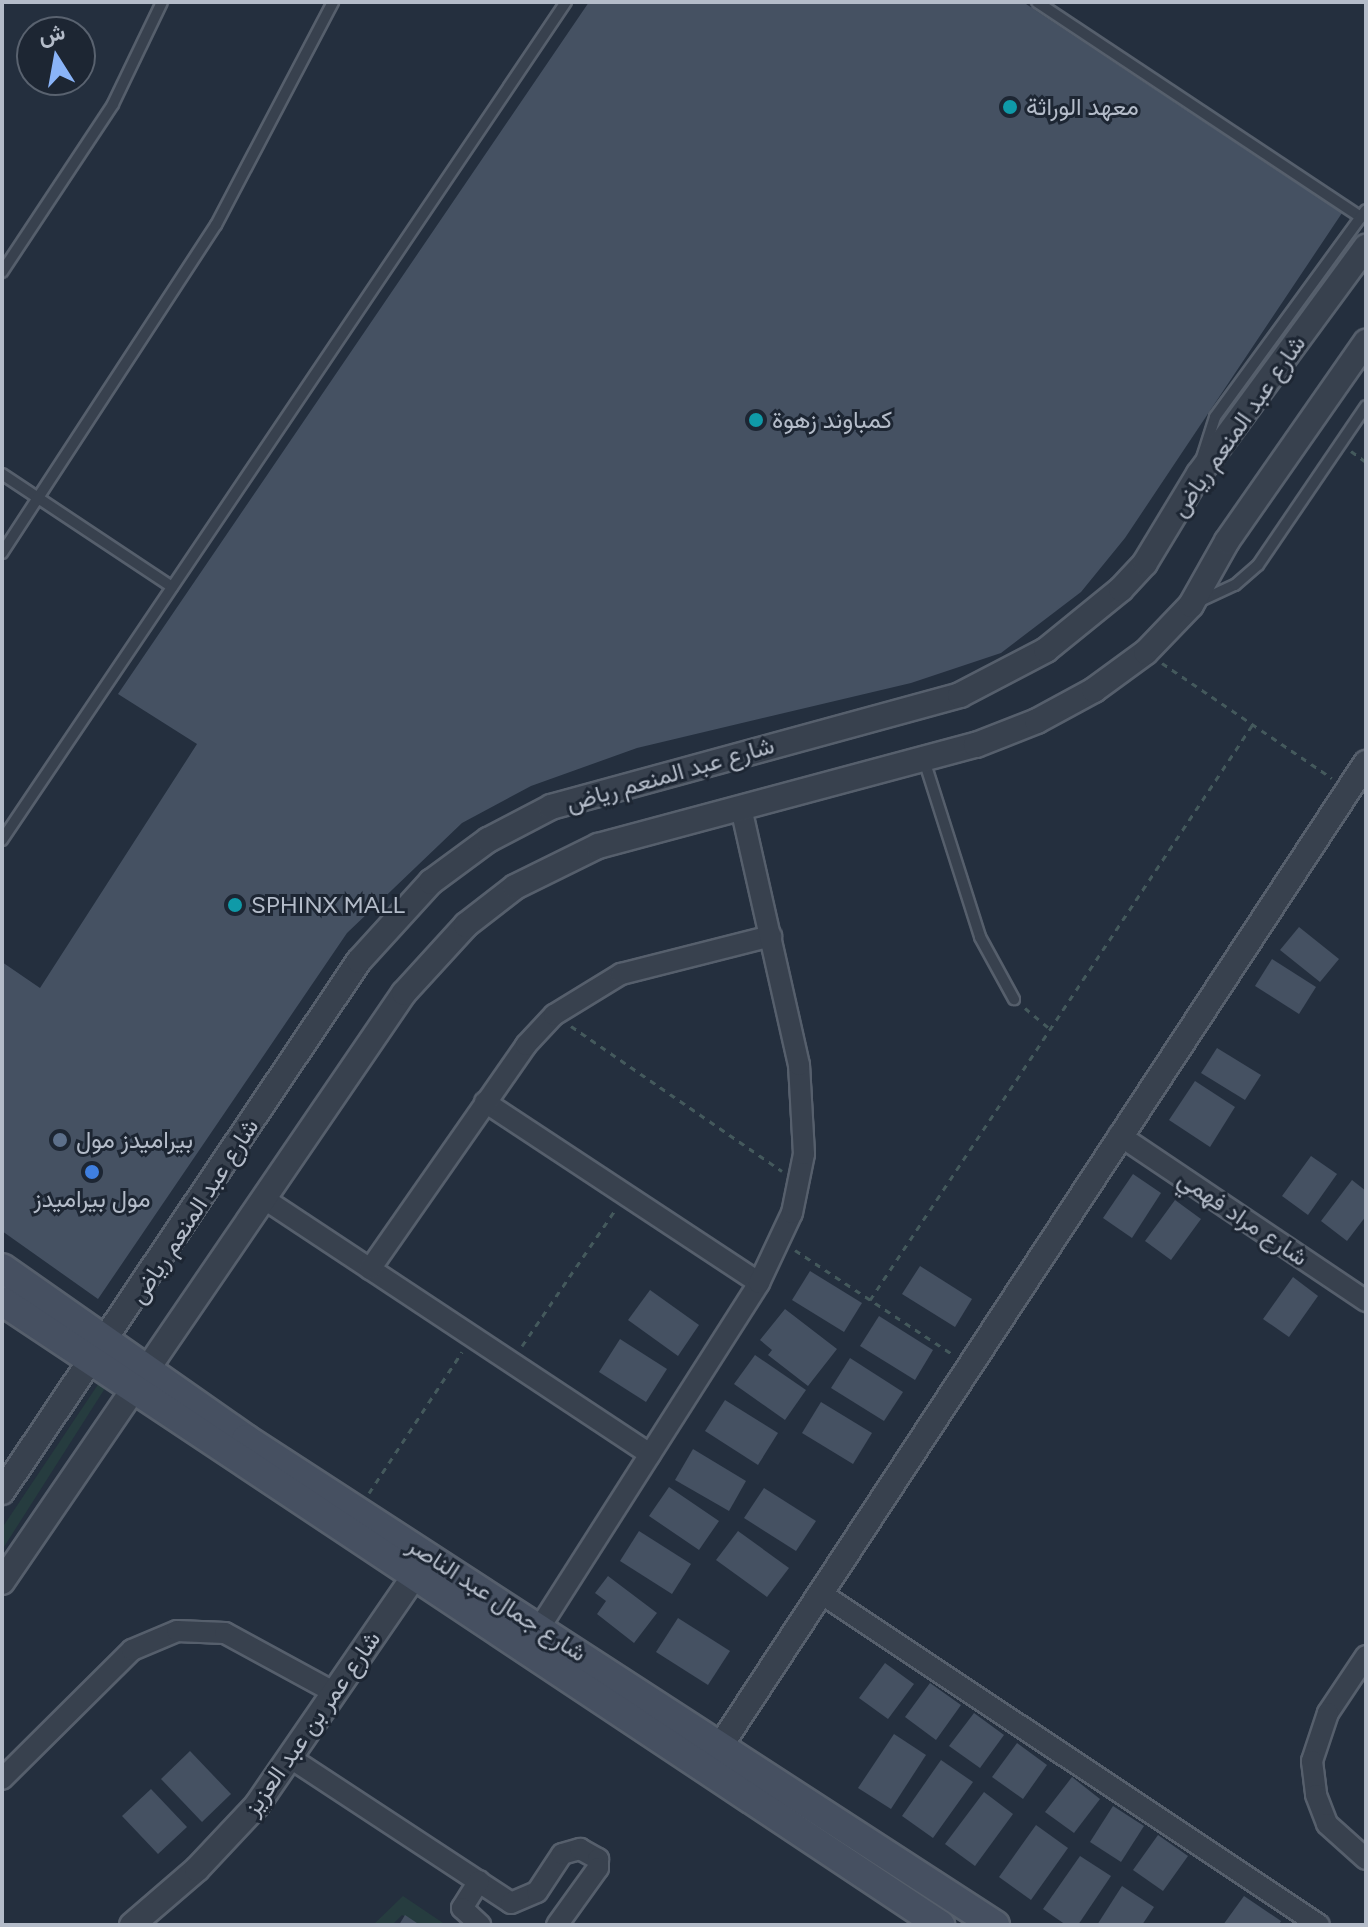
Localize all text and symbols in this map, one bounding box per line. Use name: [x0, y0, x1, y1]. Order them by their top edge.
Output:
north arrow: [16, 16, 96, 96]
text: ش: [36, 18, 67, 50]
place label: معهد الوراثة: [1026, 93, 1139, 121]
marker: معهد الوراثة: [1001, 98, 1019, 116]
street label: شارع عبد المنعم رياض: [1165, 330, 1311, 522]
place label: كمباوند زهوة: [772, 406, 892, 434]
marker: كمباوند زهوة: [747, 411, 765, 429]
street label: شارع عبد المنعم رياض: [563, 731, 777, 817]
place label: SPHINX MALL: [251, 891, 405, 919]
marker: SPHINX MALL: [226, 896, 244, 914]
street label: شارع عبد المنعم رياض: [123, 1113, 265, 1309]
place label: بيراميدز مول: [76, 1126, 193, 1154]
marker: بيراميدز مول: [51, 1131, 69, 1149]
marker: مول بيراميدز: [83, 1163, 101, 1181]
street label: شارع مراد فهمي: [1173, 1164, 1313, 1272]
place label: مول بيراميدز: [33, 1185, 151, 1213]
street label: شارع جمال عبد الناصر: [402, 1530, 592, 1668]
street label: شارع عمر بن عبد العزيز: [238, 1625, 386, 1821]

